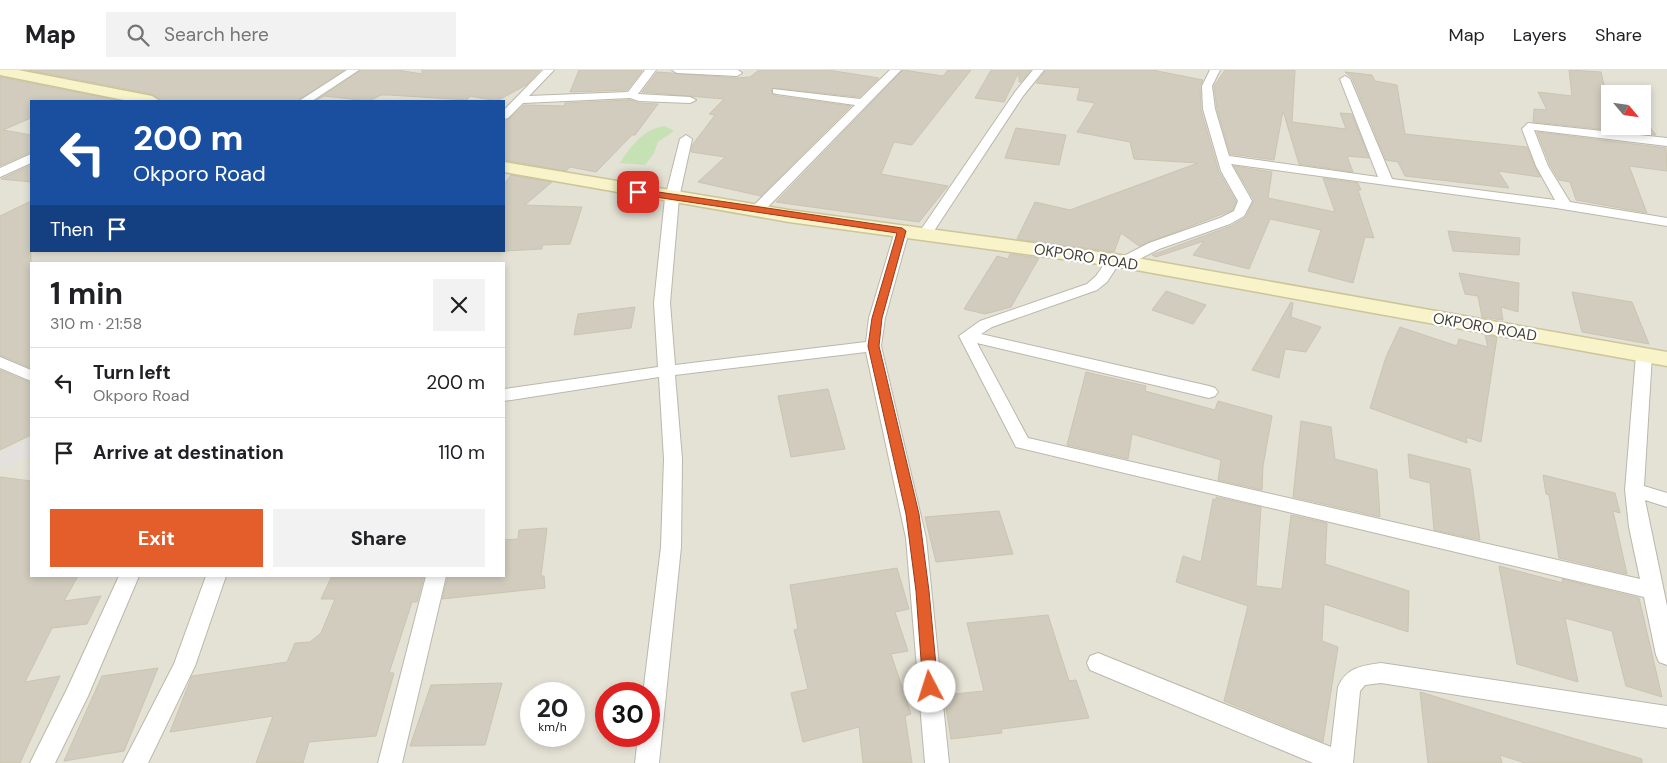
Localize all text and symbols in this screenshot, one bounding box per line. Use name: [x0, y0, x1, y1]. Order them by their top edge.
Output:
search box: [106, 12, 456, 57]
text: Map: [25, 19, 76, 50]
icon: search: [124, 21, 152, 49]
text: Search here: [164, 22, 269, 47]
text: Map: [1449, 23, 1485, 47]
text: Layers: [1513, 23, 1567, 47]
text: Share: [1595, 23, 1642, 47]
north arrow: [1601, 85, 1651, 135]
map controls: [1601, 85, 1651, 135]
text: 200 m: [133, 115, 244, 161]
icon: left: [50, 120, 115, 185]
text: Okporo Road: [133, 159, 266, 188]
pin: [617, 171, 659, 213]
icon: arrive: [624, 178, 652, 206]
icon: arrive: [103, 215, 131, 243]
text: Then: [50, 217, 93, 242]
street label: OKPORO ROAD: [1032, 239, 1140, 275]
text: 1 min: [50, 274, 123, 313]
button: close: [433, 279, 485, 331]
street label: OKPORO ROAD: [1431, 308, 1539, 346]
text: 310 m · 21:58: [50, 313, 142, 334]
text: Turn left: [93, 360, 171, 385]
icon: left: [50, 369, 78, 397]
text: 200 m: [426, 370, 485, 395]
text: Okporo Road: [93, 385, 190, 406]
icon: arrive: [50, 439, 78, 467]
text: Arrive at destination: [93, 440, 284, 465]
text: 110 m: [438, 440, 485, 465]
button: Exit: [50, 509, 263, 567]
button: Share: [273, 509, 485, 567]
position arrow: [903, 660, 955, 712]
speed limit sign: 30: [595, 682, 660, 747]
text: 20: [537, 692, 568, 725]
text: km/h: [538, 719, 567, 735]

